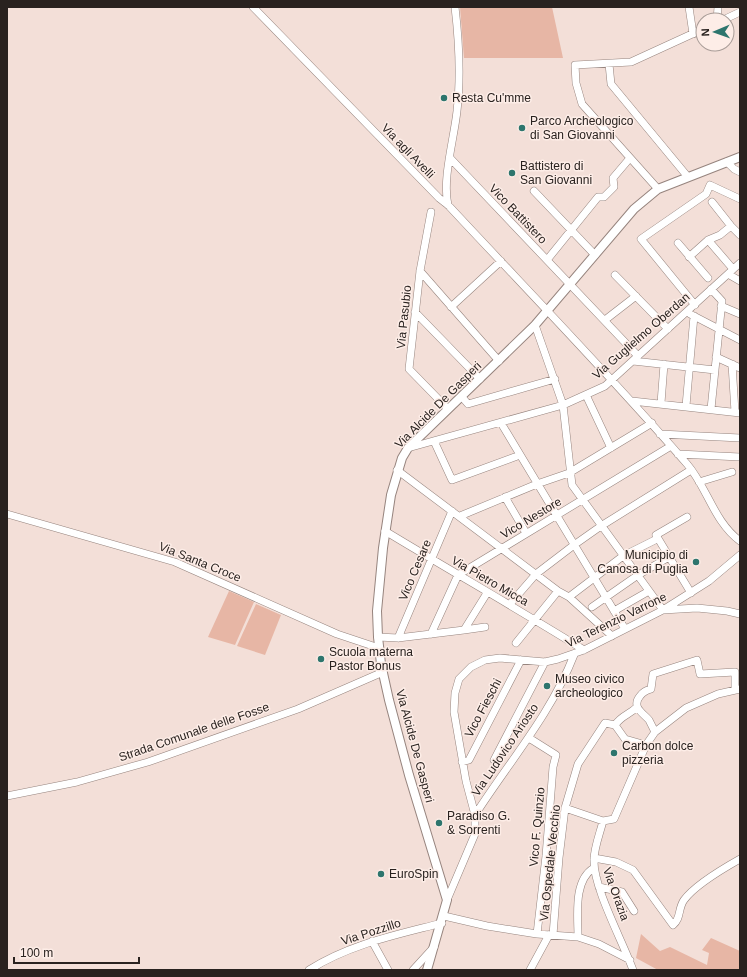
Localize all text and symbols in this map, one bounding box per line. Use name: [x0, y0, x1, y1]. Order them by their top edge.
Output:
north arrow: [695, 12, 735, 52]
text: N: [699, 28, 711, 37]
place label: Resta Cu'mme: [452, 91, 531, 105]
marker: Resta Cu'mme: [439, 93, 449, 103]
place label: Parco Archeologico di San Giovanni: [530, 114, 634, 142]
street label: Via agli Avelli: [379, 121, 437, 181]
marker: Parco Archeologico di San Giovanni: [517, 123, 527, 133]
place label: Battistero di San Giovanni: [520, 159, 592, 187]
marker: Battistero di San Giovanni: [507, 168, 517, 178]
street label: Vico Battistero: [486, 181, 550, 247]
street label: Via Pasubio: [394, 284, 414, 349]
street label: Via Guglielmo Oberdan: [589, 290, 693, 382]
street label: Via Alcide De Gasperi: [392, 359, 484, 451]
street label: Vico Nestore: [498, 494, 564, 542]
street label: Vico Cesare: [396, 537, 434, 603]
street label: Via Santa Croce: [157, 539, 243, 585]
place label: Municipio di Canosa di Puglia: [597, 548, 688, 576]
street label: Via Pietro Micca: [449, 553, 531, 609]
marker: Municipio di Canosa di Puglia: [691, 557, 701, 567]
street label: Via Terenzio Varrone: [563, 589, 669, 651]
place label: Scuola materna Pastor Bonus: [329, 645, 413, 673]
marker: Scuola materna Pastor Bonus: [316, 654, 326, 664]
place label: Museo civico archeologico: [555, 672, 625, 700]
street label: Vico Fieschi: [462, 676, 504, 740]
marker: Museo civico archeologico: [542, 681, 552, 691]
street label: Via Alcide De Gasperi: [393, 688, 437, 804]
street label: Strada Comunale delle Fosse: [117, 700, 271, 764]
street label: Via Ludovico Ariosto: [469, 701, 541, 799]
place label: Carbon dolce pizzeria: [622, 739, 694, 767]
marker: Carbon dolce pizzeria: [609, 748, 619, 758]
street label: Vico F. Quinzio: [527, 786, 547, 867]
street label: Via Ospedale Vecchio: [537, 804, 563, 922]
place label: Paradiso G. & Sorrenti: [447, 809, 510, 837]
marker: Paradiso G. & Sorrenti: [434, 818, 444, 828]
street label: Via Orazia: [600, 865, 632, 923]
place label: EuroSpin: [389, 867, 438, 881]
marker: EuroSpin: [376, 869, 386, 879]
street label: Via Pozzillo: [339, 916, 403, 948]
scale bar: [14, 939, 139, 965]
text: 100 m: [20, 946, 53, 960]

